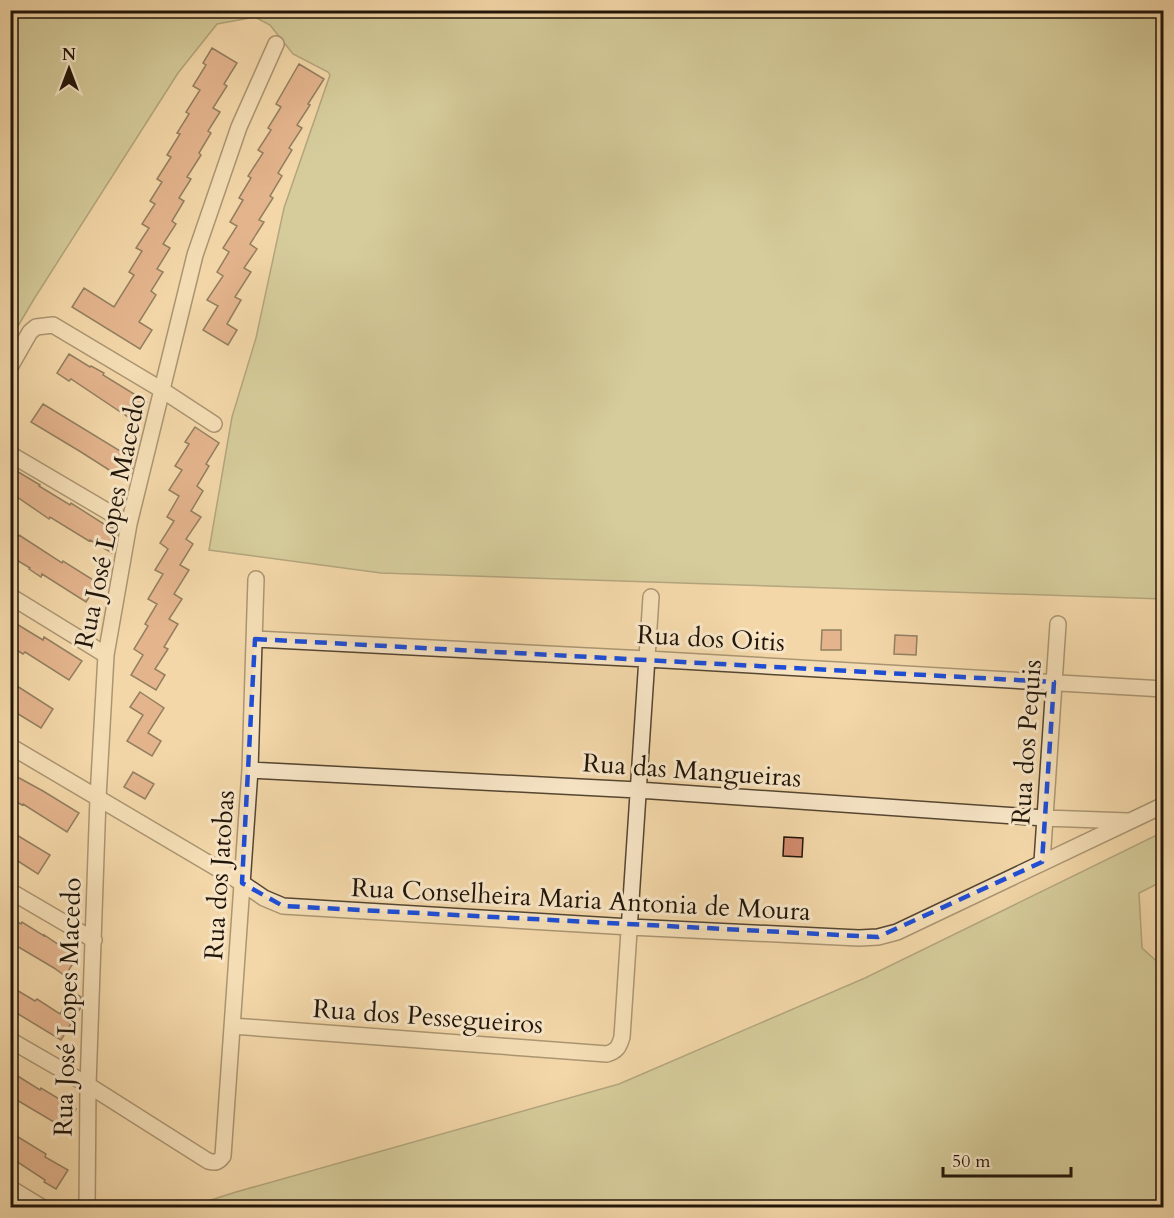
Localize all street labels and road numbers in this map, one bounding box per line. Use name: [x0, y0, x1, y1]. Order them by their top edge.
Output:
street label: Rua José Lopes Macedo: [66, 391, 155, 652]
street label: Rua dos Oitis: [636, 617, 786, 660]
street label: Rua dos Pequis: [1003, 658, 1050, 826]
street label: Rua das Mangueiras: [581, 745, 802, 796]
street label: Rua dos Jatobas: [196, 789, 243, 961]
street label: Rua Conselheira Maria Antonia de Moura: [350, 870, 812, 929]
street label: Rua José Lopes Macedo: [45, 877, 90, 1137]
street label: Rua dos Pessegueiros: [312, 991, 544, 1042]

